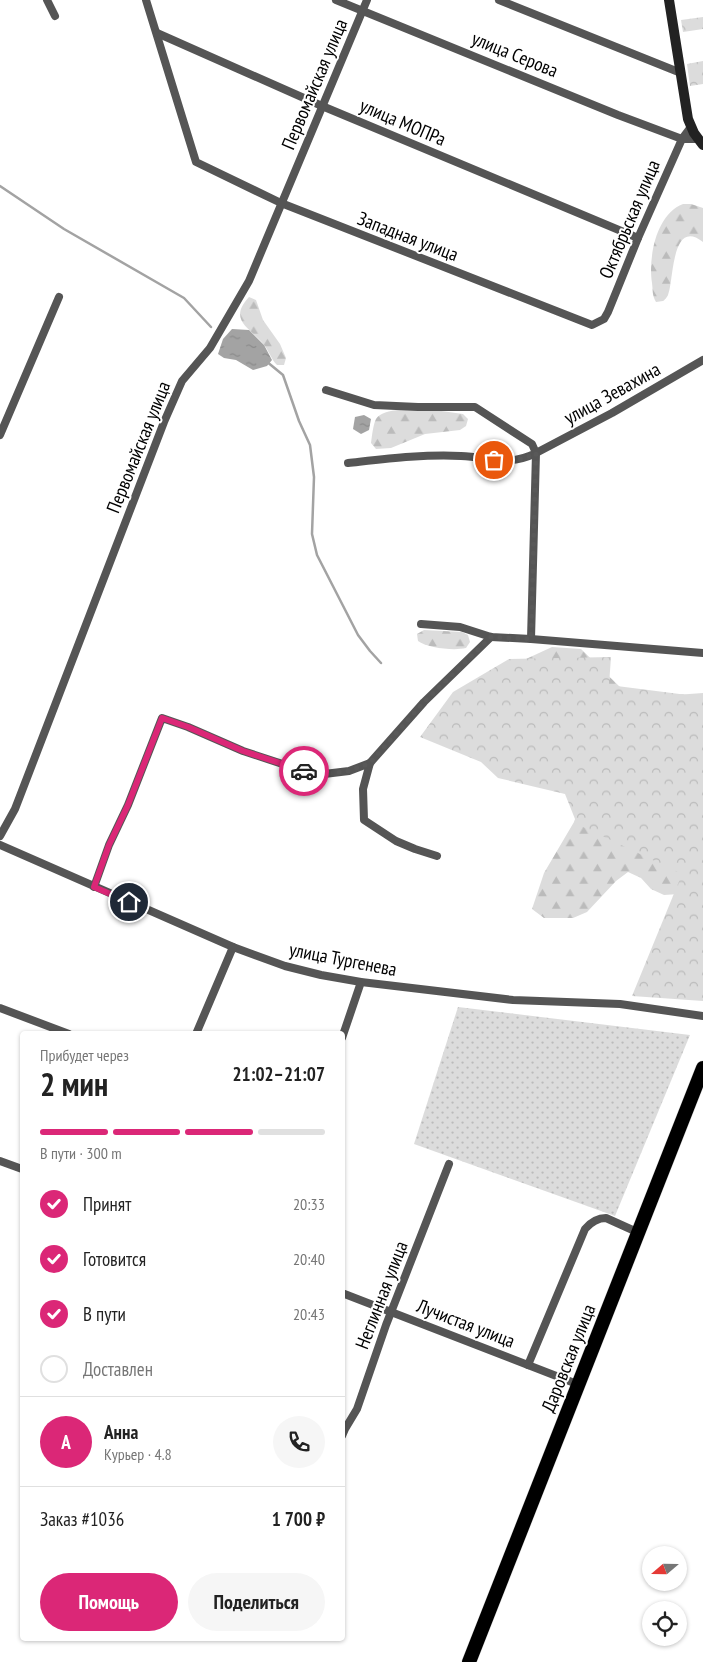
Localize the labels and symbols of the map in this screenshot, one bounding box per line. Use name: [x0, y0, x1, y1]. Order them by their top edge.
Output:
street label: Первомайская улица: [276, 15, 352, 153]
street label: улица Серова: [468, 26, 562, 82]
street label: улица МОПРа: [356, 93, 450, 151]
street label: Октябрьская улица: [593, 156, 665, 282]
street label: Западная улица: [354, 206, 462, 266]
street label: улица Зевахина: [560, 357, 664, 429]
street label: Первомайская улица: [101, 378, 175, 516]
pin: [473, 439, 515, 481]
courier: [279, 746, 329, 796]
pin: [108, 881, 150, 923]
street label: улица Тургенева: [287, 937, 399, 981]
street label: Неглинная улица: [349, 1238, 413, 1352]
street label: Лучистая улица: [413, 1293, 518, 1353]
street label: Даровская улица: [536, 1301, 600, 1415]
north arrow: [642, 1546, 688, 1591]

